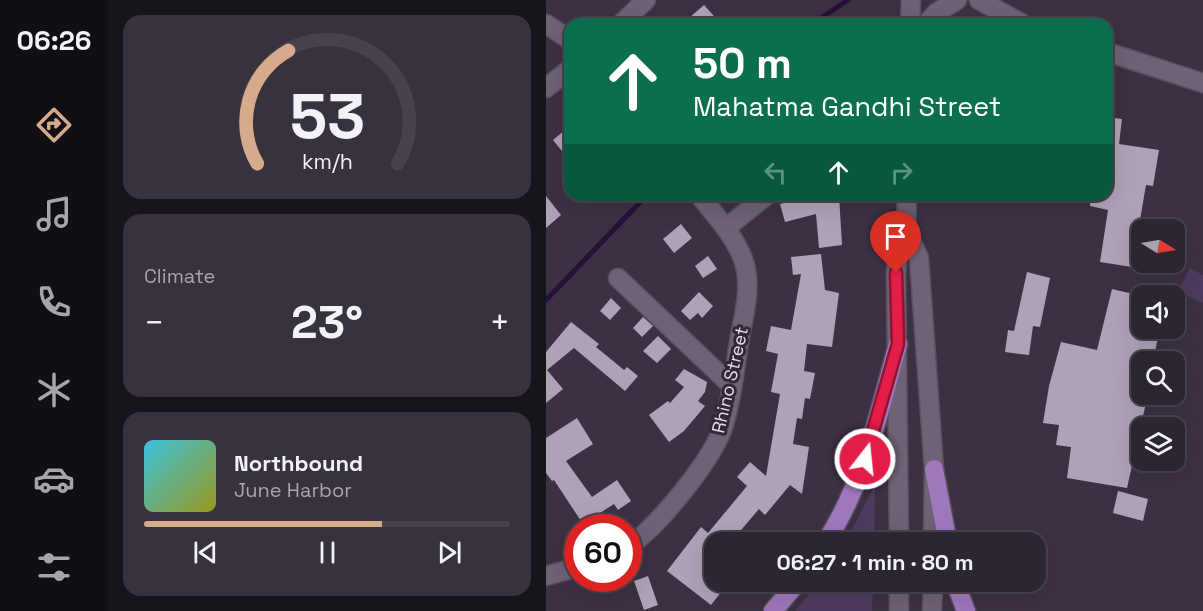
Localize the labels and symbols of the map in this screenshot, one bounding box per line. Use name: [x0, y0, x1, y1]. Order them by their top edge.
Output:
pin: [870, 211, 921, 273]
north arrow: [1131, 219, 1185, 273]
street label: Rhino Street: [706, 324, 753, 435]
position arrow: [833, 427, 897, 491]
speed limit sign: 60: [564, 514, 642, 592]

